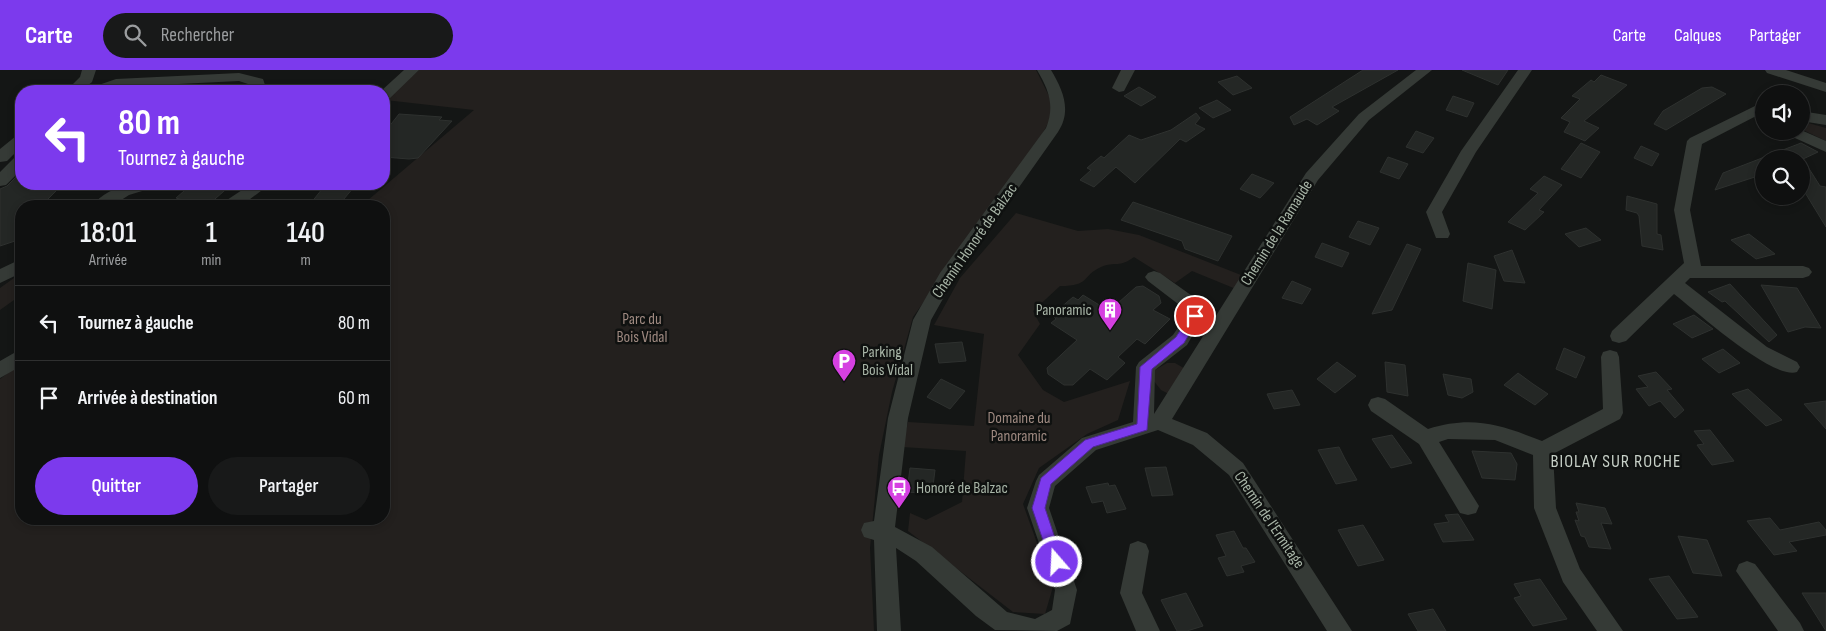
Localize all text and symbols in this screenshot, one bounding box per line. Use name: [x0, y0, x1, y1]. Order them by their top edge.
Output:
search box: [103, 13, 453, 58]
text: Carte: [25, 21, 73, 50]
icon: search: [121, 21, 149, 49]
text: Rechercher: [161, 24, 234, 47]
text: Carte: [1613, 25, 1646, 46]
text: Calques: [1674, 25, 1721, 46]
text: Partager: [1749, 25, 1801, 46]
map controls: [1755, 85, 1810, 205]
button: sound: [1755, 85, 1810, 140]
text: 80 m: [118, 102, 180, 145]
icon: left: [35, 105, 100, 170]
text: Tournez à gauche: [118, 145, 245, 172]
button: search: [1755, 150, 1810, 205]
street label: Chemin de la Ramaude: [1237, 177, 1317, 289]
street label: Chemin Honoré de Balzac: [928, 180, 1022, 302]
text: 18:01: [80, 215, 136, 251]
text: 1: [206, 215, 217, 251]
text: 140: [286, 215, 325, 251]
text: Arrivée: [89, 251, 127, 270]
text: min: [201, 251, 221, 270]
text: m: [301, 251, 311, 270]
pin: [1174, 295, 1216, 337]
building icon: Panoramic: [1097, 297, 1123, 331]
place label: Panoramic: [1036, 301, 1092, 320]
icon: arrive: [1181, 302, 1209, 330]
icon: left: [35, 309, 63, 337]
park label: Parc du Bois Vidal: [616, 310, 668, 347]
text: Tournez à gauche: [78, 312, 194, 335]
text: 80 m: [338, 312, 370, 335]
place label: Parking Bois Vidal: [862, 343, 913, 380]
parking icon: Parking Bois Vidal: [831, 348, 857, 382]
icon: arrive: [35, 384, 63, 412]
text: Arrivée à destination: [78, 387, 218, 410]
text: 60 m: [338, 387, 370, 410]
park label: Domaine du Panoramic: [987, 409, 1051, 446]
district label: BIOLAY SUR ROCHE: [1551, 451, 1681, 472]
button: Quitter: [35, 457, 198, 515]
button: Partager: [208, 457, 370, 515]
street label: Chemin de l'Ermitage: [1230, 468, 1308, 572]
bus stop icon: Honoré de Balzac: [886, 475, 912, 509]
place label: Honoré de Balzac: [916, 479, 1008, 498]
position arrow: [1030, 535, 1082, 587]

